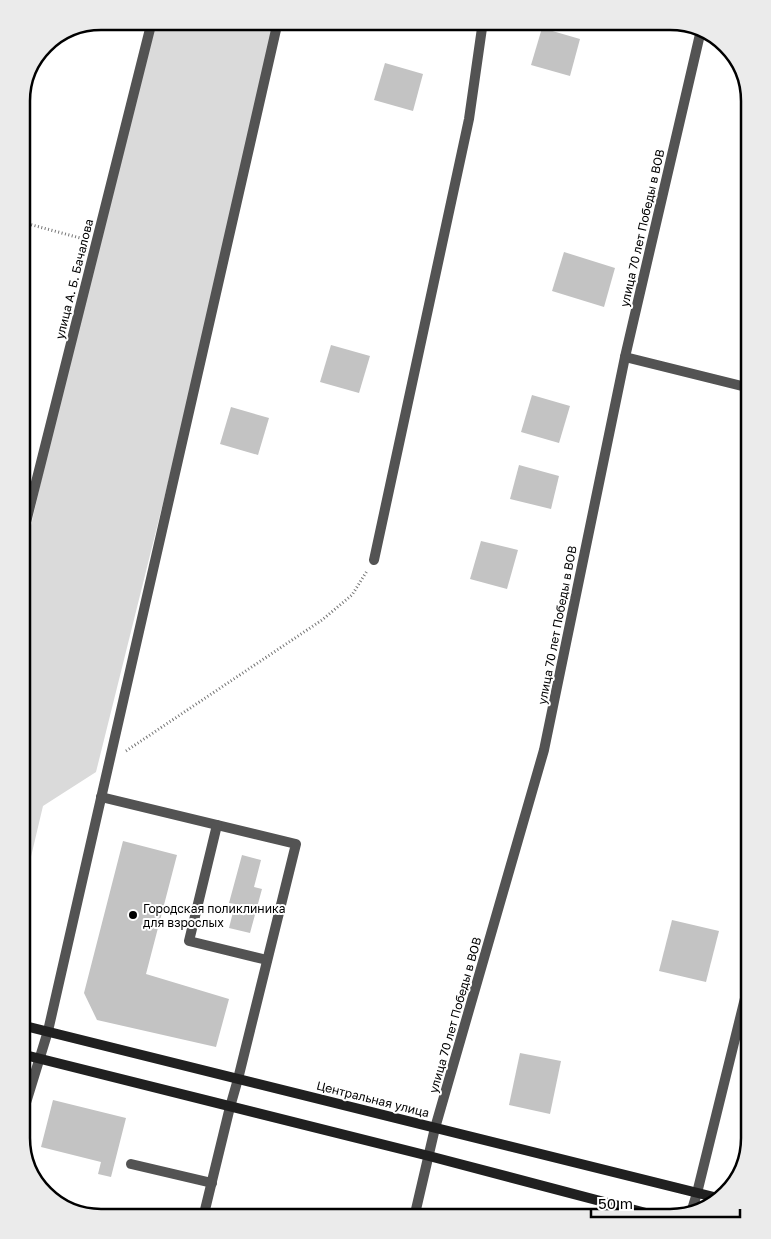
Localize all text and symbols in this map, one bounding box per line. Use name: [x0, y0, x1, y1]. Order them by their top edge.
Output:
street label: улица 70 лет Победы в ВОВ: [617, 148, 667, 308]
street label: улица А. Б. Бачалова: [52, 217, 96, 341]
street label: улица 70 лет Победы в ВОВ: [534, 544, 580, 706]
place label: Городская поликлиника для взрослых: [143, 901, 286, 930]
marker: Городская поликлиника для взрослых: [127, 909, 139, 921]
street label: улица 70 лет Победы в ВОВ: [426, 935, 484, 1095]
street label: Центральная улица: [315, 1078, 431, 1120]
scale bar: [591, 1186, 740, 1218]
text: 50 m: [598, 1194, 633, 1212]

